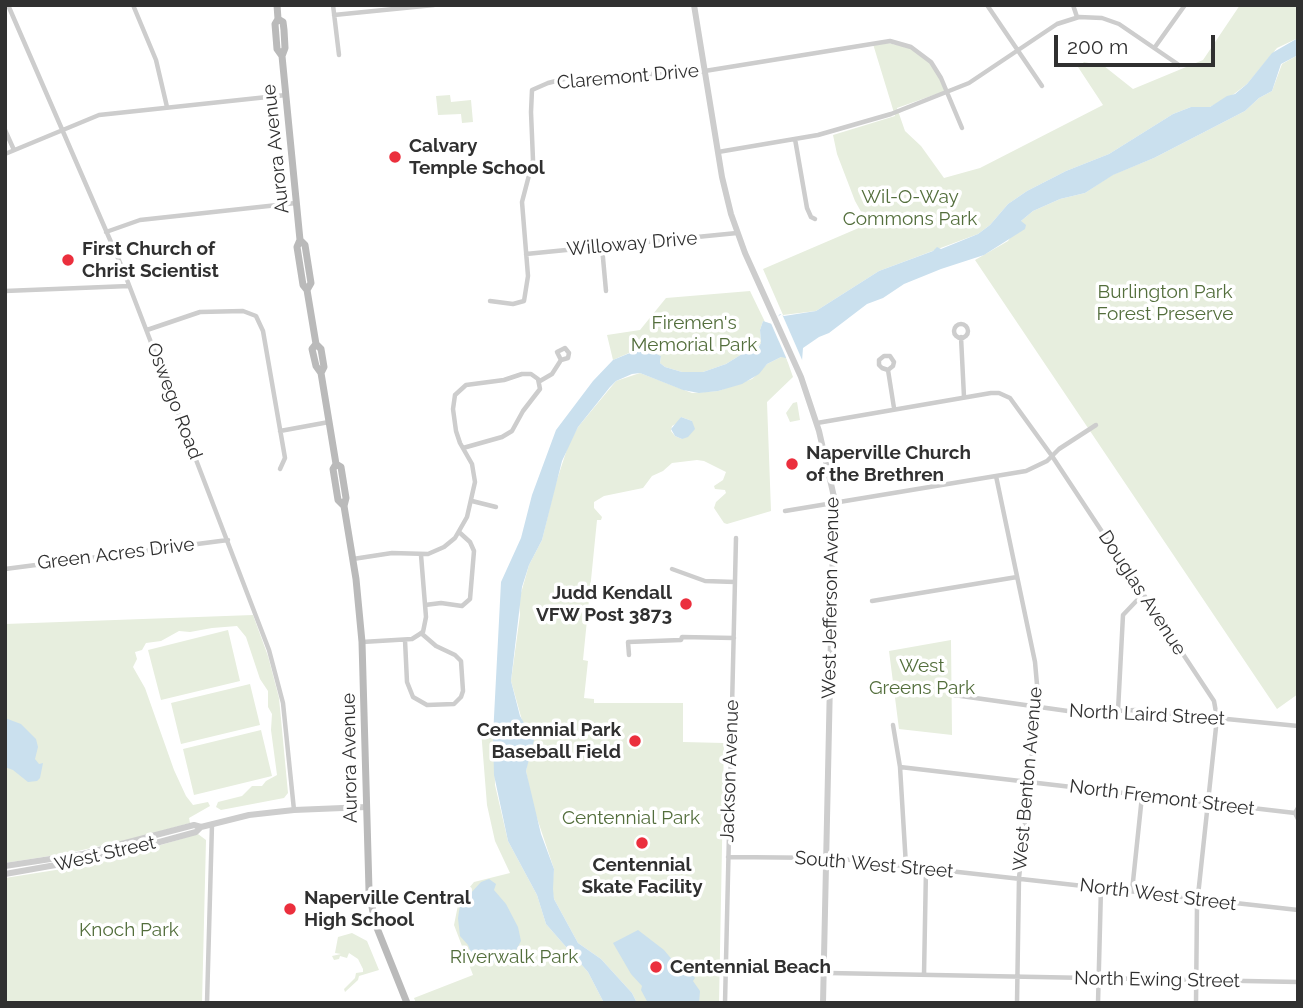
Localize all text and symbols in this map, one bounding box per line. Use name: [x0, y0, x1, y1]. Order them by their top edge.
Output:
scale bar: [1058, 21, 1219, 65]
text: 200 m: [1067, 34, 1128, 59]
street label: Claremont Drive: [556, 59, 700, 95]
street label: Aurora Avenue: [258, 83, 294, 215]
place label: Calvary Temple School: [409, 135, 545, 179]
marker: Calvary Temple School: [387, 149, 403, 165]
park label: Wil-O-Way Commons Park: [843, 186, 977, 230]
street label: Willoway Drive: [566, 227, 698, 261]
place label: First Church of Christ Scientist: [82, 238, 219, 282]
marker: First Church of Christ Scientist: [60, 252, 76, 268]
park label: Burlington Park Forest Preserve: [1096, 281, 1234, 325]
park label: Firemen's Memorial Park: [631, 312, 757, 356]
street label: Oswego Road: [141, 340, 207, 462]
place label: Naperville Church of the Brethren: [806, 442, 971, 486]
marker: Naperville Church of the Brethren: [784, 456, 800, 472]
street label: West Jefferson Avenue: [818, 497, 844, 699]
street label: Douglas Avenue: [1093, 526, 1191, 660]
street label: Green Acres Drive: [36, 533, 196, 575]
place label: Judd Kendall VFW Post 3873: [536, 582, 672, 626]
marker: Judd Kendall VFW Post 3873: [678, 596, 694, 612]
park label: West Greens Park: [869, 655, 975, 699]
street label: West Benton Avenue: [1009, 686, 1047, 872]
street label: Aurora Avenue: [337, 693, 363, 823]
street label: Jackson Avenue: [716, 699, 744, 843]
street label: North Laird Street: [1068, 700, 1226, 730]
place label: Centennial Park Baseball Field: [477, 719, 621, 763]
marker: Centennial Park Baseball Field: [627, 733, 643, 749]
street label: North Fremont Street: [1068, 775, 1256, 821]
park label: Centennial Park: [562, 807, 700, 829]
street label: West Street: [52, 831, 158, 877]
marker: Centennial Skate Facility: [634, 835, 650, 851]
street label: South West Street: [794, 847, 954, 883]
place label: Centennial Skate Facility: [581, 854, 703, 898]
street label: North West Street: [1078, 874, 1238, 916]
place label: Naperville Central High School: [304, 887, 471, 931]
marker: Naperville Central High School: [282, 901, 298, 917]
park label: Knoch Park: [79, 919, 179, 941]
park label: Riverwalk Park: [450, 946, 578, 968]
place label: Centennial Beach: [670, 956, 831, 978]
marker: Centennial Beach: [648, 959, 664, 975]
street label: North Ewing Street: [1074, 967, 1240, 993]

